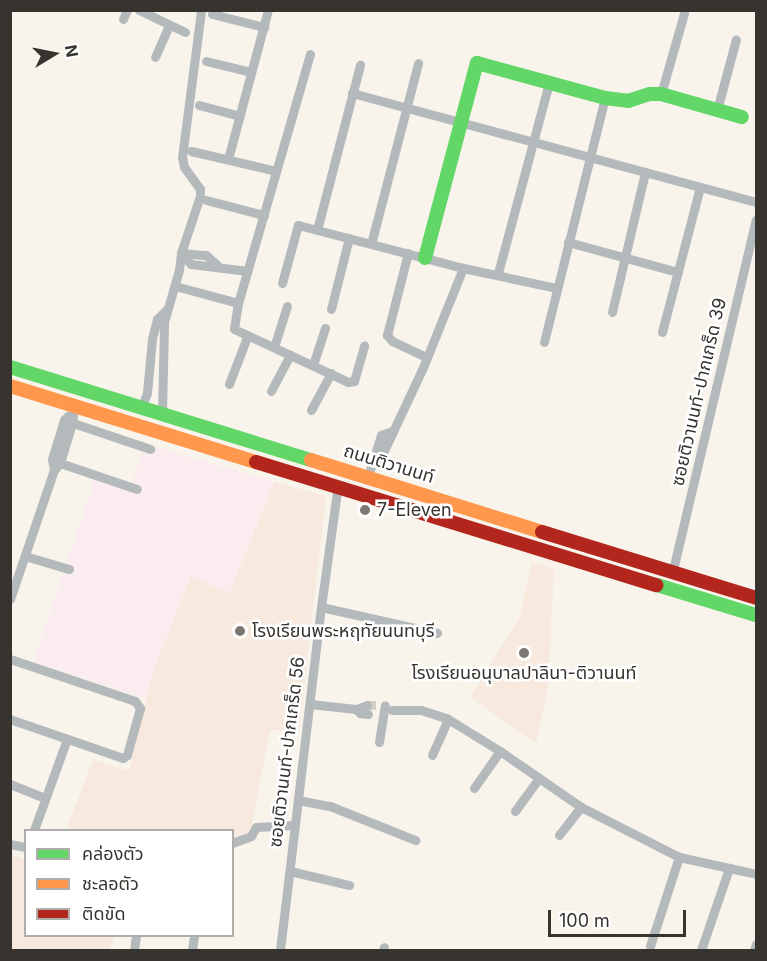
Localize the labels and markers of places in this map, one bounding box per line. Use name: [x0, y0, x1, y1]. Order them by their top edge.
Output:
place label: 7-Eleven: [377, 499, 452, 521]
marker: 7-Eleven: [358, 503, 372, 517]
place label: โรงเรียนพระหฤทัยนนทบุรี: [252, 620, 435, 642]
marker: โรงเรียนพระหฤทัยนนทบุรี: [233, 624, 247, 638]
marker: โรงเรียนอนุบาลปาลินา-ติวานนท์: [517, 646, 531, 660]
place label: โรงเรียนอนุบาลปาลินา-ติวานนท์: [411, 662, 637, 684]

